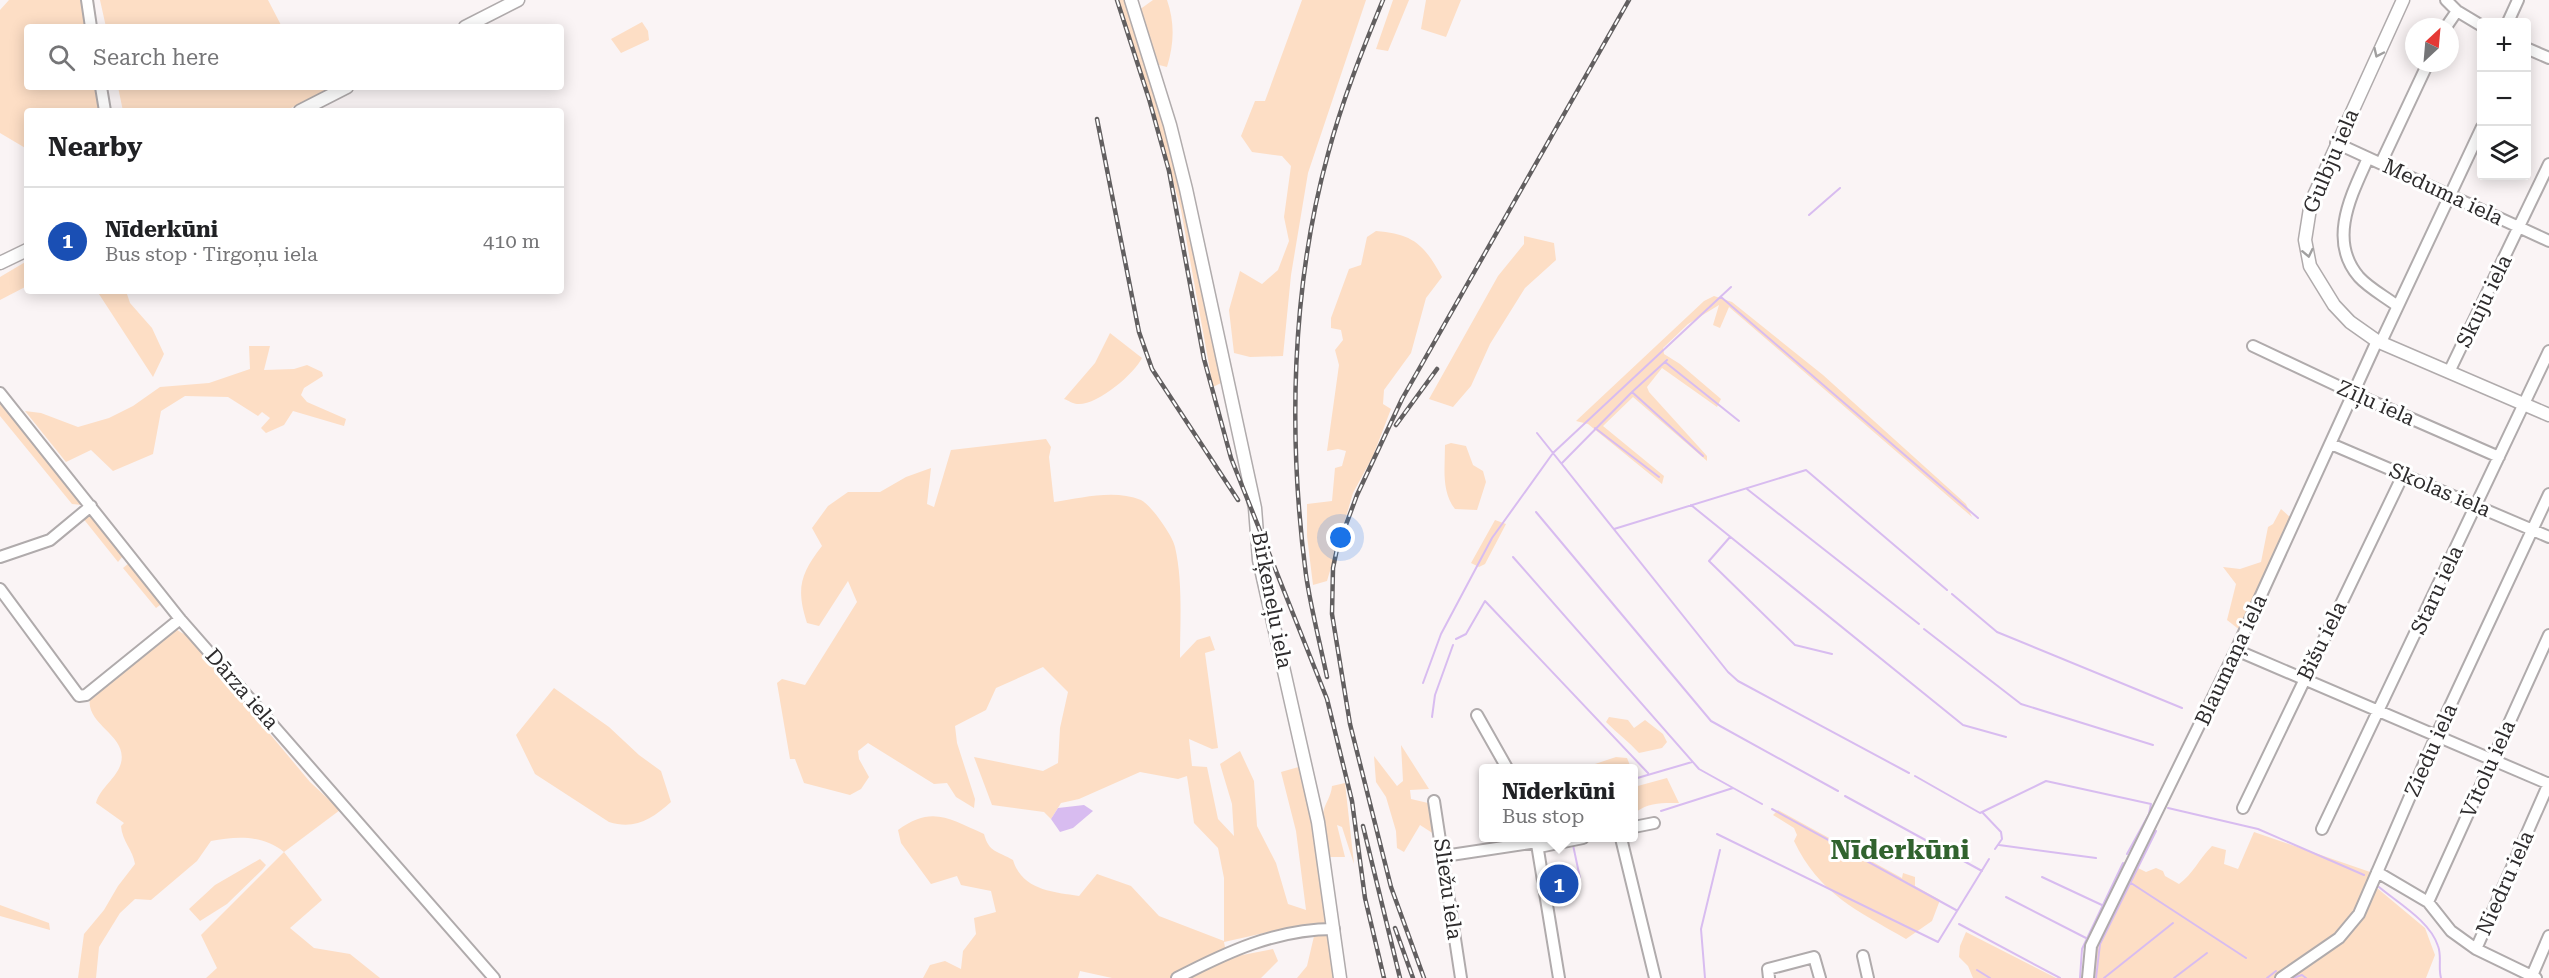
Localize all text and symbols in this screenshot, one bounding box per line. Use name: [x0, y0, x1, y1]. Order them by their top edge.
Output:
north arrow: [2405, 18, 2459, 72]
map controls: [2477, 18, 2531, 180]
button: +: [2477, 18, 2531, 72]
search box: [24, 24, 564, 90]
icon: search: [45, 41, 78, 74]
text: Search here: [93, 45, 219, 70]
one-way arrow: [2374, 47, 2386, 58]
button: −: [2477, 72, 2531, 126]
street label: Gulbju iela: [2298, 105, 2364, 217]
button: layers: [2477, 126, 2531, 180]
text: Nearby: [48, 132, 142, 162]
street label: Meduma iela: [2379, 154, 2507, 231]
text: Nīderkūni: [105, 217, 218, 242]
text: 1: [62, 229, 73, 253]
text: 410 m: [483, 229, 540, 253]
text: Bus stop · Tirgoņu iela: [105, 242, 318, 266]
one-way arrow: [2300, 248, 2313, 258]
street label: Skuju iela: [2451, 250, 2517, 351]
street label: Zīļu iela: [2333, 375, 2419, 433]
street label: Skolas iela: [2386, 458, 2495, 522]
your location: [1326, 523, 1355, 552]
street label: Birķeneļu iela: [1245, 529, 1297, 672]
street label: Staru iela: [2406, 541, 2468, 638]
street label: Blaumaņa iela: [2190, 590, 2274, 730]
street label: Bišu iela: [2293, 597, 2352, 684]
street label: Dārza iela: [201, 644, 284, 735]
street label: Ziedu iela: [2400, 699, 2462, 800]
street label: Vītolu iela: [2456, 716, 2520, 822]
popup: [1479, 764, 1638, 842]
text: Nīderkūni: [1502, 779, 1615, 804]
text: Bus stop: [1502, 804, 1584, 828]
street label: Niedru iela: [2471, 827, 2539, 939]
district label: Nīderkūni: [1831, 834, 1969, 866]
street label: Sliežu iela: [1429, 837, 1467, 942]
pin: 1: [1540, 862, 1578, 906]

